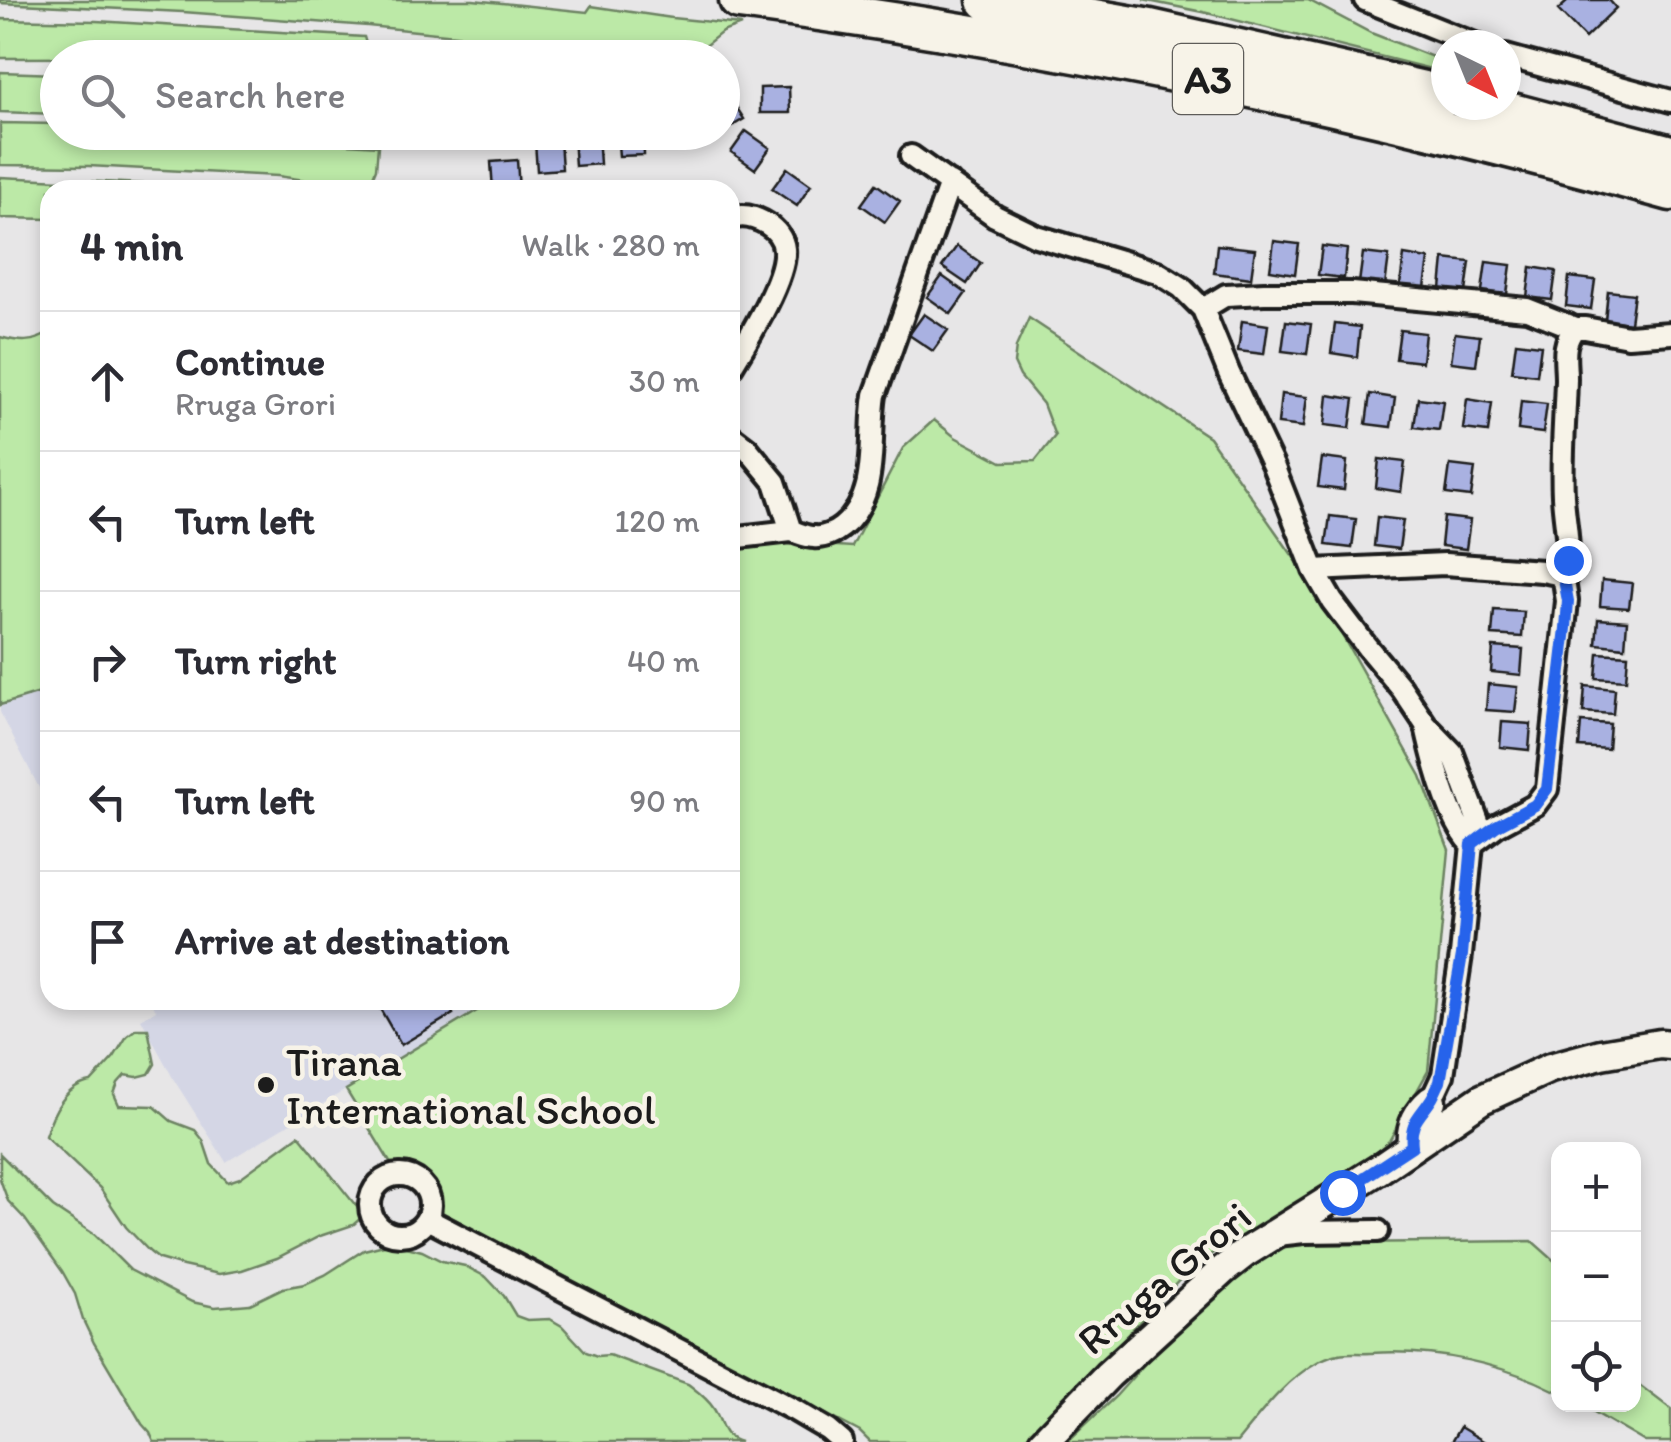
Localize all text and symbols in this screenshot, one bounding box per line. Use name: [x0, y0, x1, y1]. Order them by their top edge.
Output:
north arrow: [1431, 30, 1521, 120]
search box: [40, 40, 740, 150]
road number: A3: [1173, 44, 1243, 114]
icon: search: [75, 68, 130, 123]
text: Search here: [155, 72, 346, 118]
text: 4 min: [80, 220, 183, 271]
text: Walk · 280 m: [521, 226, 700, 264]
text: Continue: [175, 339, 325, 385]
icon: ahead: [80, 354, 135, 409]
text: 30 m: [629, 362, 700, 400]
text: Rruga Grori: [175, 385, 336, 423]
icon: left: [80, 494, 135, 549]
text: Turn left: [175, 498, 315, 544]
text: 120 m: [614, 502, 700, 540]
route end: [1546, 538, 1592, 584]
icon: right: [80, 634, 135, 689]
text: Turn right: [175, 638, 337, 684]
text: 40 m: [627, 642, 700, 680]
icon: left: [80, 774, 135, 829]
text: Turn left: [175, 778, 315, 824]
text: 90 m: [629, 782, 700, 820]
icon: arrive: [80, 914, 135, 969]
text: Arrive at destination: [175, 918, 510, 964]
place label: Tirana International School: [286, 1036, 656, 1135]
marker: Tirana International School: [255, 1074, 277, 1096]
map controls: [1551, 1142, 1641, 1412]
button: +: [1551, 1142, 1641, 1232]
route start: [1320, 1170, 1366, 1216]
street label: Rruga Grori: [1067, 1191, 1261, 1365]
button: −: [1551, 1232, 1641, 1322]
button: locate: [1551, 1322, 1641, 1412]

